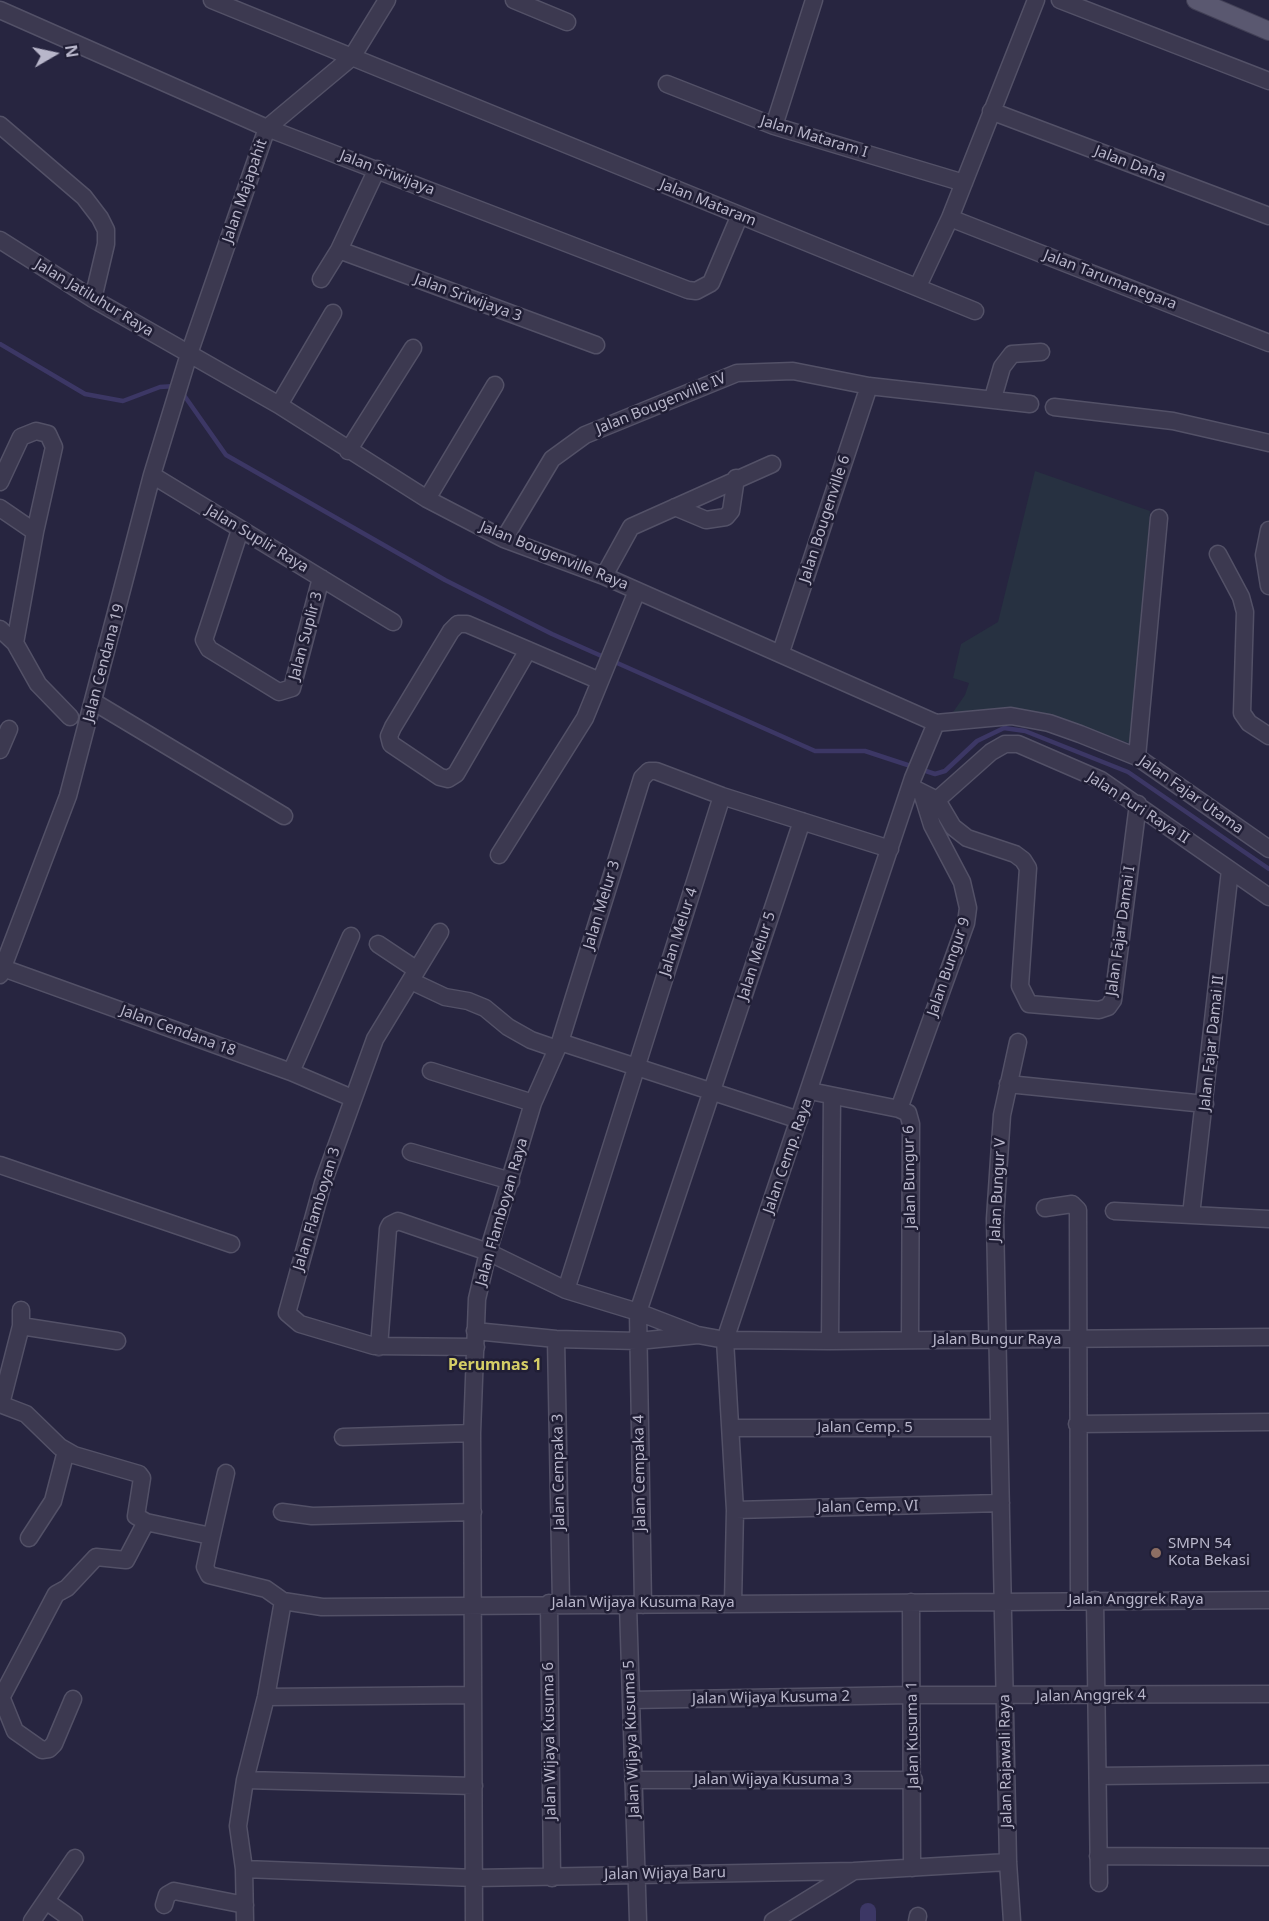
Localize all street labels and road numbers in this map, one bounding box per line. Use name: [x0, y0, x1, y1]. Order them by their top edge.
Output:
street label: Jalan Mataram I: [758, 112, 870, 162]
street label: Jalan Majapahit: [219, 137, 271, 245]
street label: Jalan Daha: [1092, 142, 1168, 186]
street label: Jalan Sriwijaya: [337, 147, 437, 199]
street label: Jalan Mataram: [657, 176, 759, 230]
street label: Jalan Tarumanegara: [1041, 246, 1179, 314]
street label: Jalan Jatiluhur Raya: [31, 255, 157, 341]
street label: Jalan Sriwijaya 3: [412, 270, 524, 326]
street label: Jalan Bougenville IV: [593, 370, 729, 438]
street label: Jalan Bougenville 6: [796, 453, 854, 585]
street label: Jalan Suplir Raya: [203, 501, 311, 577]
street label: Jalan Bougenville Raya: [477, 518, 631, 594]
street label: Jalan Suplir 3: [286, 590, 326, 682]
street label: Jalan Cendana 19: [80, 602, 128, 724]
street label: Jalan Fajar Utama: [1135, 752, 1247, 838]
street label: Jalan Puri Raya II: [1084, 768, 1192, 848]
street label: Jalan Melur 3: [580, 858, 624, 952]
street label: Jalan Fajar Damai I: [1103, 865, 1139, 997]
street label: Jalan Melur 4: [656, 886, 702, 978]
street label: Jalan Melur 5: [734, 910, 780, 1002]
street label: Jalan Bungur 9: [924, 915, 974, 1019]
street label: Jalan Fajar Damai II: [1196, 974, 1228, 1112]
street label: Jalan Cendana 18: [118, 1002, 238, 1060]
street label: Jalan Cemp. Raya: [760, 1096, 816, 1216]
street label: Jalan Bungur 6: [900, 1125, 920, 1229]
street label: Jalan Flamboyan Raya: [472, 1136, 532, 1288]
street label: Jalan Bungur V: [986, 1138, 1010, 1242]
street label: Jalan Flamboyan 3: [290, 1145, 344, 1273]
street label: Jalan Bungur Raya: [933, 1331, 1061, 1349]
street label: Jalan Cempaka 3: [549, 1414, 569, 1530]
street label: Jalan Cempaka 4: [630, 1415, 650, 1531]
street label: Jalan Cemp. 5: [817, 1419, 913, 1437]
street label: Jalan Cemp. VI: [817, 1497, 919, 1517]
street label: Jalan Anggrek Raya: [1068, 1591, 1204, 1609]
street label: Jalan Wijaya Kusuma Raya: [551, 1594, 735, 1612]
street label: Jalan Wijaya Kusuma 5: [620, 1660, 644, 1818]
street label: Jalan Wijaya Kusuma 6: [540, 1662, 560, 1820]
street label: Jalan Kusuma 1: [903, 1681, 923, 1789]
street label: Jalan Anggrek 4: [1036, 1686, 1146, 1706]
street label: Jalan Wijaya Kusuma 2: [692, 1688, 850, 1708]
street label: Jalan Rajawali Raya: [996, 1694, 1016, 1828]
street label: Jalan Wijaya Kusuma 3: [694, 1771, 852, 1789]
street label: Jalan Wijaya Baru: [604, 1864, 726, 1884]

